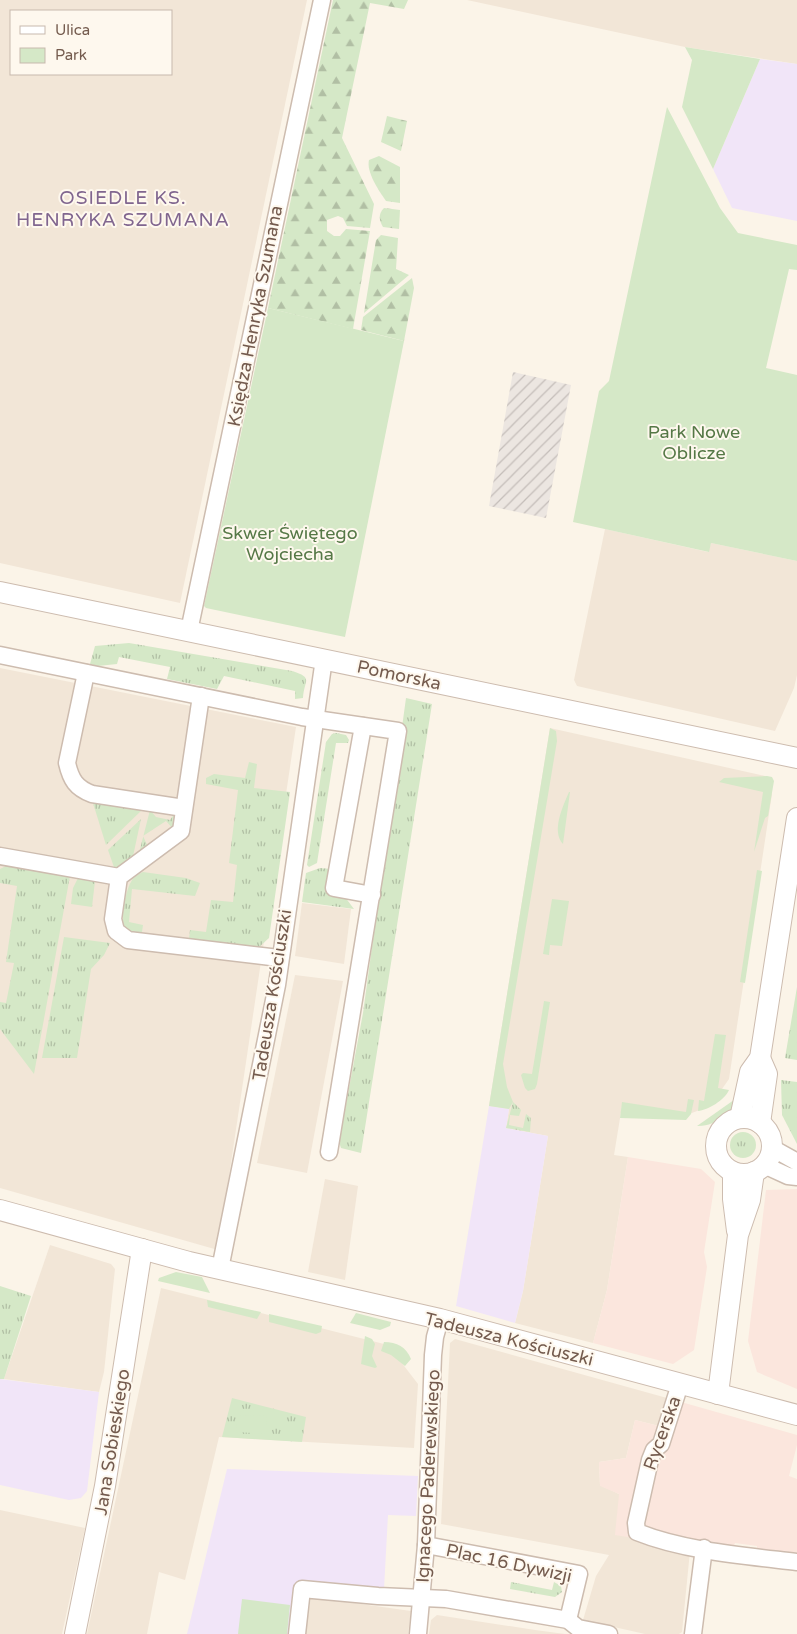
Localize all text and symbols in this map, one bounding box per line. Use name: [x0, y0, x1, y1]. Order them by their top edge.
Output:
legend: [10, 10, 172, 75]
text: Ulica: [55, 21, 90, 39]
text: Park: [55, 46, 87, 64]
district label: OSIEDLE KS. HENRYKA SZUMANA: [16, 187, 230, 231]
street label: Księdza Henryka Szumana: [223, 204, 287, 428]
park label: Park Nowe Oblicze: [648, 421, 740, 464]
park label: Skwer Świętego Wojciecha: [222, 522, 358, 565]
street label: Pomorska: [355, 655, 443, 695]
street label: Tadeusza Kościuszki: [248, 908, 296, 1082]
street label: Tadeusza Kościuszki: [422, 1307, 596, 1371]
street label: Jana Sobieskiego: [90, 1367, 134, 1517]
street label: Ignacego Paderewskiego: [411, 1369, 445, 1583]
street label: Rycerska: [638, 1393, 686, 1473]
street label: Plac 16 Dywizji: [444, 1539, 574, 1587]

